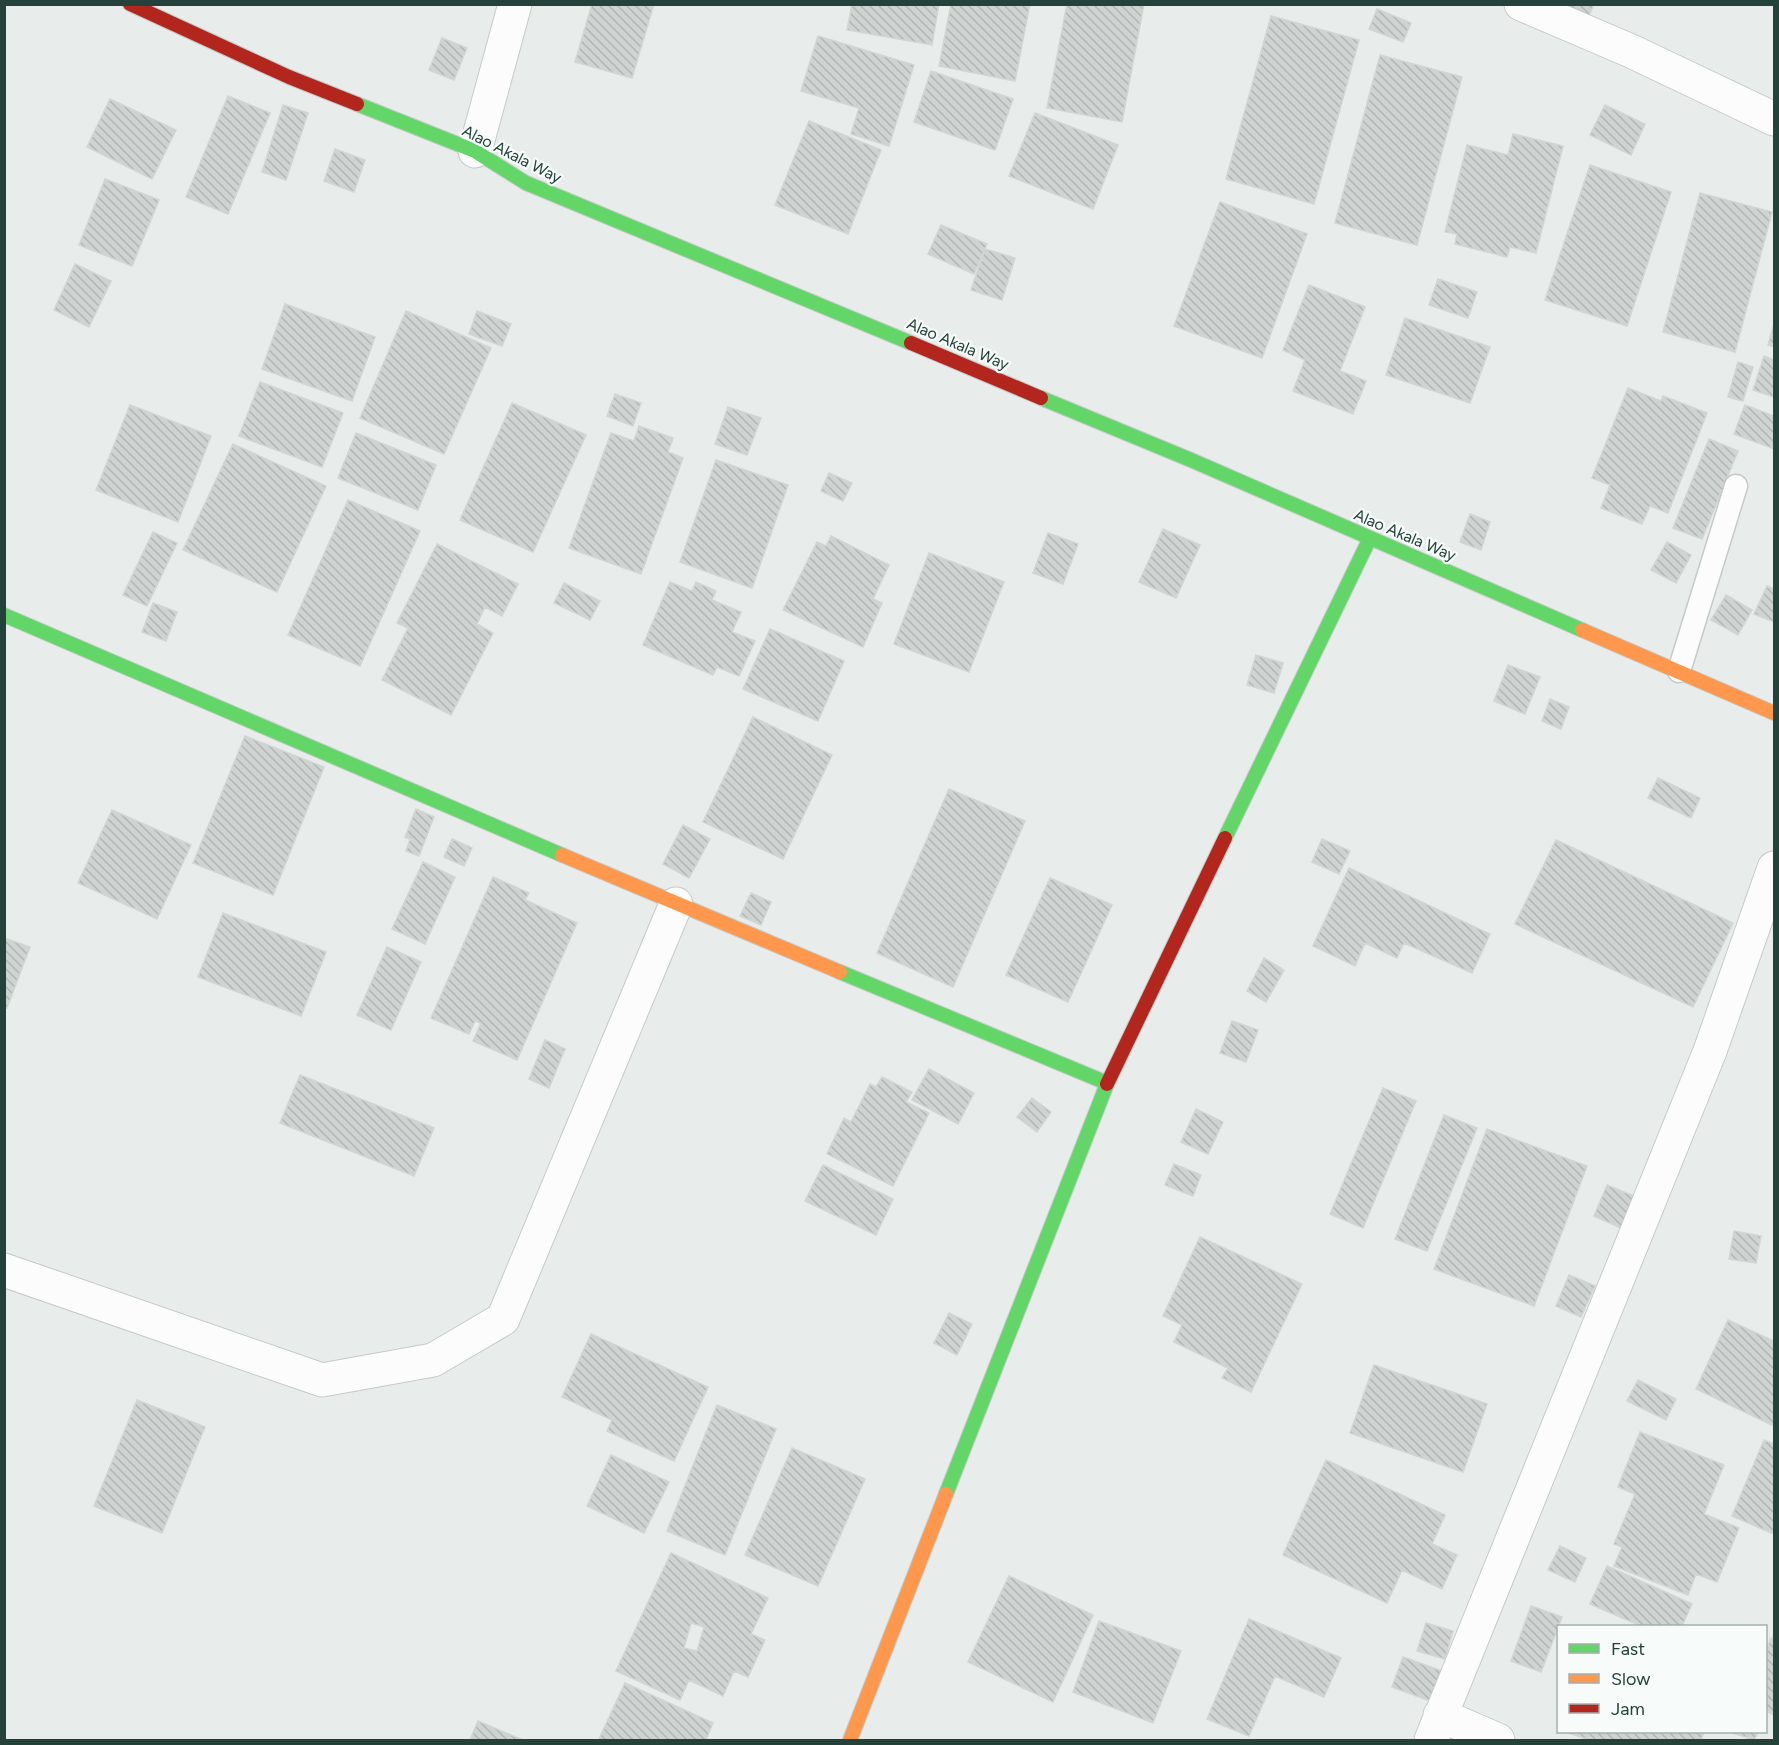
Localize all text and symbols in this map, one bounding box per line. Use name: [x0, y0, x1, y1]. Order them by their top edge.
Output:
street label: Alao Akala Way: [459, 121, 565, 187]
street label: Alao Akala Way: [904, 314, 1012, 374]
street label: Alao Akala Way: [1351, 505, 1459, 565]
legend: [1557, 1625, 1767, 1733]
text: Fast: [1611, 1638, 1645, 1660]
text: Slow: [1611, 1668, 1650, 1690]
text: Jam: [1611, 1698, 1645, 1720]

